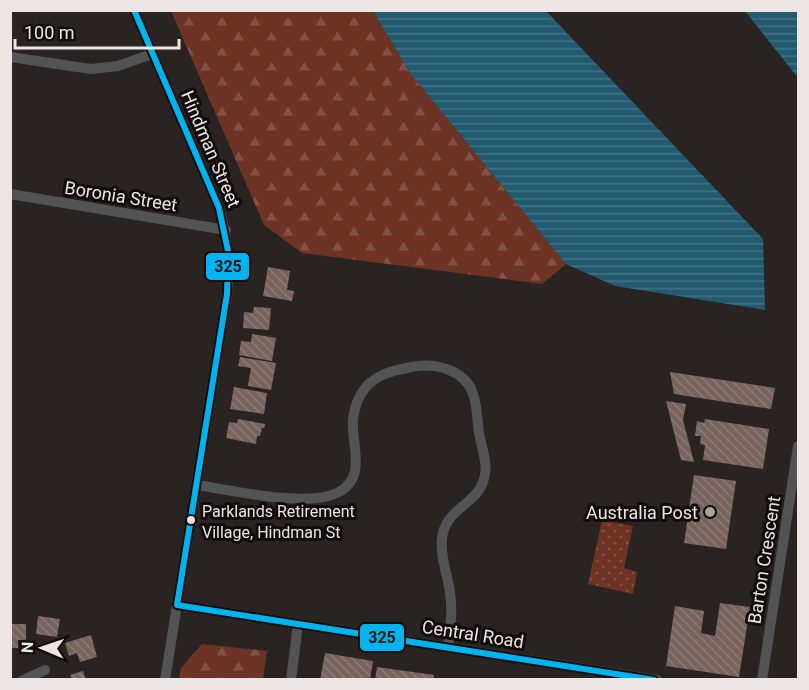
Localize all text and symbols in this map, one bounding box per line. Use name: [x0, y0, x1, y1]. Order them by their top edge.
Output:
scale bar: [15, 12, 178, 50]
text: 100 m: [24, 22, 75, 43]
street label: Hindman Street: [177, 87, 245, 211]
street label: Boronia Street: [63, 177, 179, 215]
line badge: 325: [205, 252, 250, 281]
text: 325: [214, 257, 242, 276]
street label: Barton Crescent: [744, 494, 784, 625]
place label: Parklands Retirement Village, Hindman St: [202, 502, 355, 542]
place label: Australia Post: [586, 502, 698, 523]
marker: Australia Post: [703, 505, 717, 519]
marker: Parklands Retirement Village, Hindman St: [185, 514, 197, 526]
street label: Central Road: [421, 616, 525, 652]
north arrow: [12, 618, 72, 678]
line badge: 325: [359, 623, 405, 652]
text: 325: [368, 628, 396, 647]
text: N: [18, 642, 37, 653]

